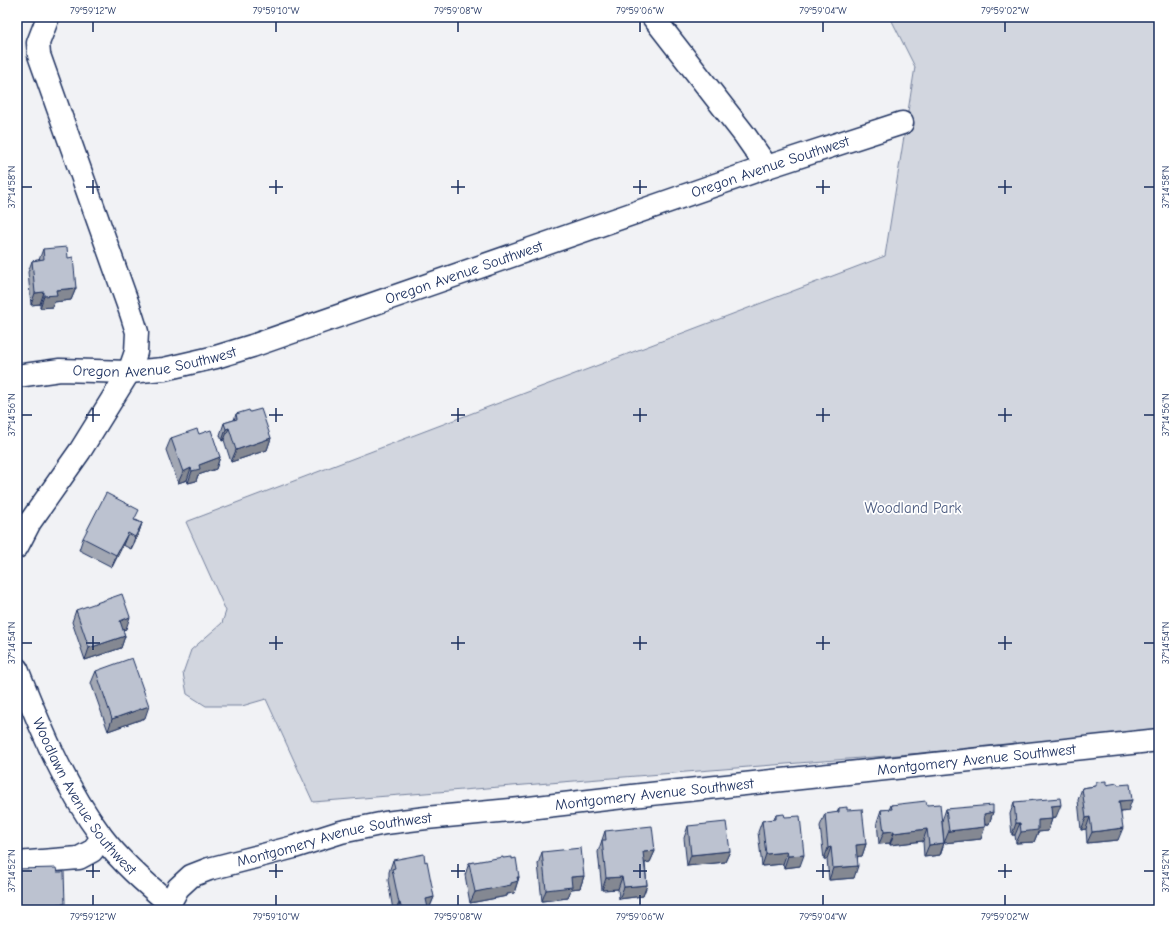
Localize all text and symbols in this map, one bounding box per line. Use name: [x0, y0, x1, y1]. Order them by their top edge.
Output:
text: 79°59'12"W: [70, 5, 116, 17]
text: 79°59'10"W: [253, 5, 300, 17]
text: 79°59'08"W: [434, 5, 482, 17]
text: 79°59'06"W: [616, 5, 664, 17]
text: 79°59'04"W: [799, 5, 847, 17]
text: 79°59'02"W: [981, 5, 1029, 17]
street label: Oregon Avenue Southwest: [689, 132, 852, 202]
text: 37°14'58"N: [6, 166, 18, 208]
text: 37°14'58"N: [1160, 166, 1172, 208]
street label: Oregon Avenue Southwest: [383, 236, 546, 308]
street label: Oregon Avenue Southwest: [72, 342, 239, 381]
text: 37°14'56"N: [6, 393, 18, 437]
text: 37°14'56"N: [1160, 393, 1172, 437]
park label: Woodland Park: [864, 499, 962, 517]
text: 37°14'54"N: [6, 622, 18, 664]
text: 37°14'54"N: [1160, 622, 1172, 664]
street label: Woodlawn Avenue Southwest: [29, 715, 141, 879]
street label: Montgomery Avenue Southwest: [876, 740, 1078, 779]
street label: Montgomery Avenue Southwest: [554, 774, 755, 814]
street label: Montgomery Avenue Southwest: [235, 808, 433, 870]
text: 37°14'52"N: [6, 850, 18, 892]
text: 37°14'52"N: [1160, 850, 1172, 892]
text: 79°59'12"W: [70, 911, 116, 923]
text: 79°59'10"W: [253, 911, 300, 923]
text: 79°59'08"W: [434, 911, 482, 923]
text: 79°59'06"W: [616, 911, 664, 923]
text: 79°59'04"W: [799, 911, 847, 923]
text: 79°59'02"W: [981, 911, 1029, 923]

